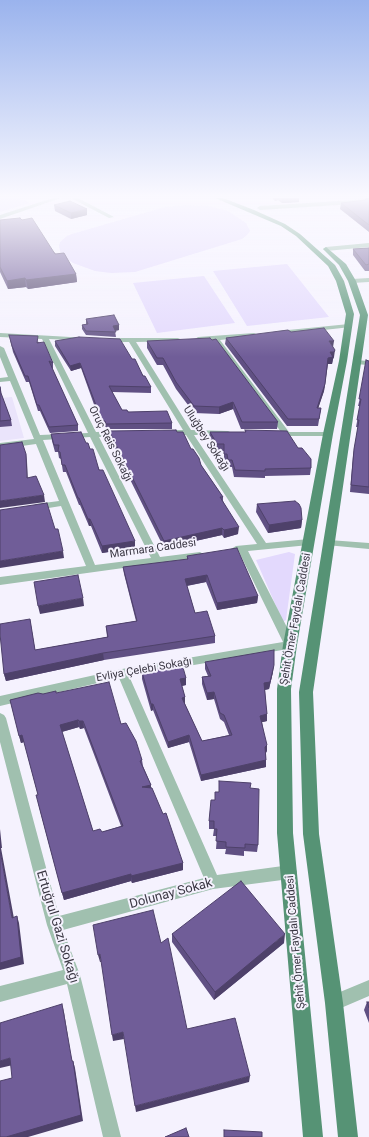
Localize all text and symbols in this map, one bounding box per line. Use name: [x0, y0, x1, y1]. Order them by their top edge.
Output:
street label: Oruç Reis Sokağı: [85, 404, 135, 484]
street label: Uluğbey Sokağı: [180, 404, 232, 474]
street label: Marmara Caddesi: [109, 536, 197, 562]
street label: Şehit Ömer Faydalı Caddesi: [278, 552, 314, 686]
street label: Evliya Çelebi Sokağı: [95, 655, 193, 685]
street label: Ertuğrul Gazi Sokağı: [32, 869, 82, 985]
street label: Dolunay Sokak: [128, 875, 214, 913]
street label: Şehit Ömer Faydalı Caddesi: [284, 875, 308, 1009]

